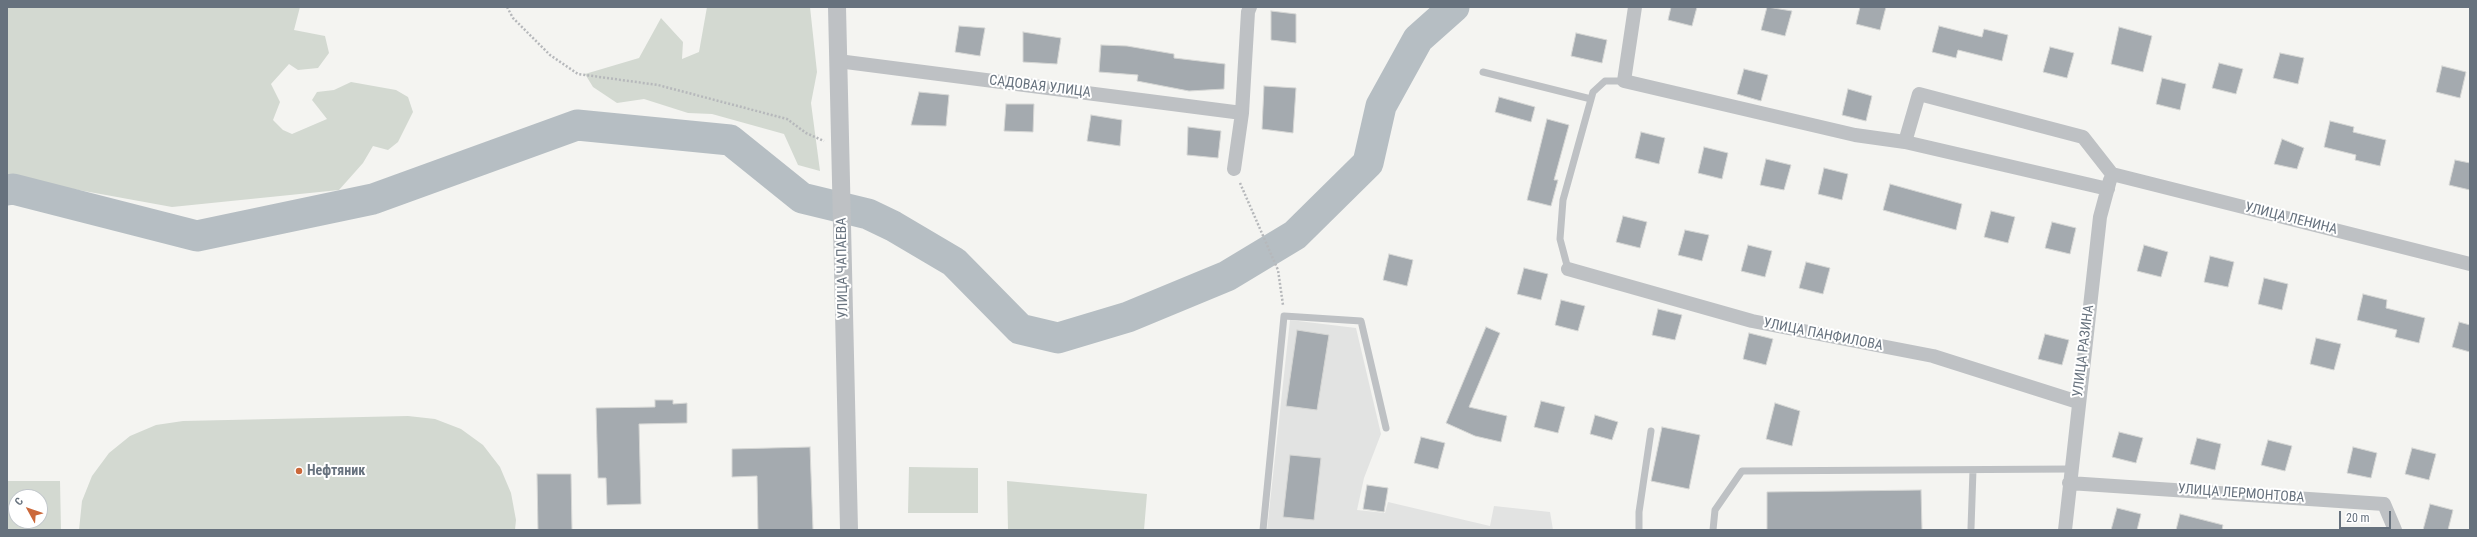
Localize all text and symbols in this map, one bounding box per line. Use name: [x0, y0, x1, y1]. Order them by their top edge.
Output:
street label: САДОВАЯ УЛИЦА: [988, 72, 1092, 102]
street label: УЛИЦА ЛЕНИНА: [2243, 199, 2339, 239]
street label: УЛИЦА ЧАПАЕВА: [834, 217, 852, 319]
street label: УЛИЦА РАЗИНА: [2070, 304, 2098, 398]
street label: УЛИЦА ПАНФИЛОВА: [1762, 315, 1884, 355]
place label: Нефтяник: [307, 463, 365, 479]
marker: Нефтяник: [294, 466, 304, 476]
street label: УЛИЦА ЛЕРМОНТОВА: [2177, 481, 2305, 507]
north arrow: [8, 489, 48, 529]
text: С: [12, 495, 26, 508]
scale bar: [2341, 503, 2393, 529]
text: 20 m: [2346, 511, 2370, 525]

